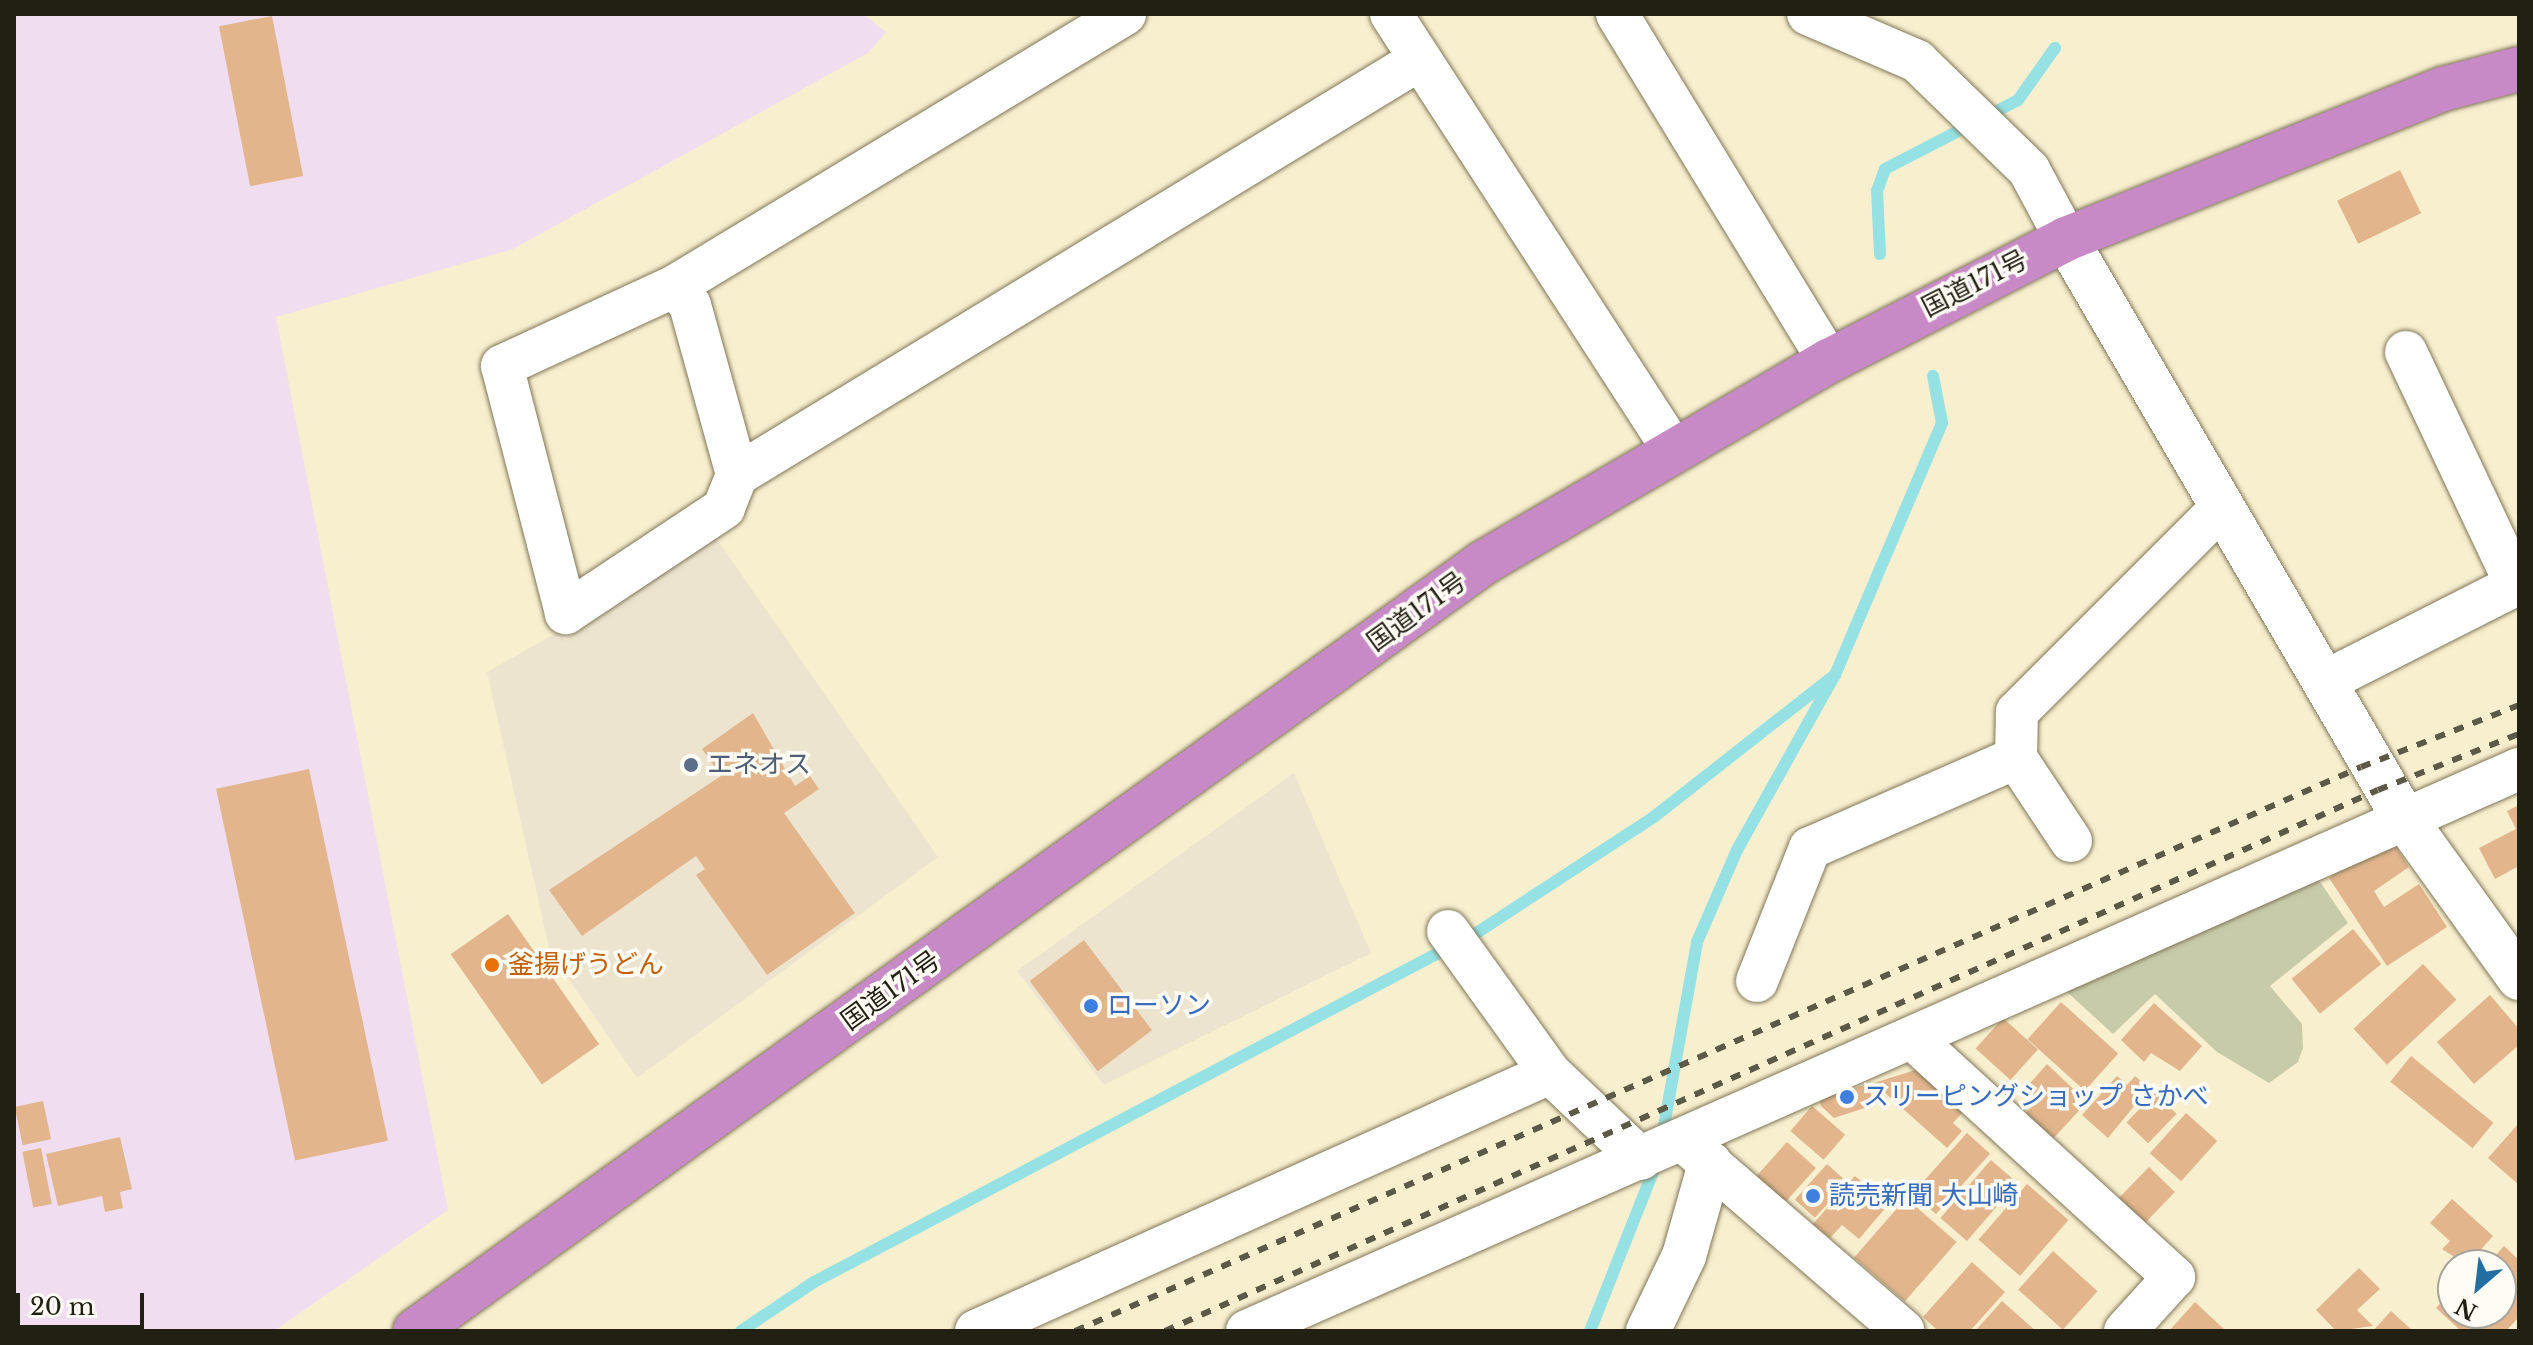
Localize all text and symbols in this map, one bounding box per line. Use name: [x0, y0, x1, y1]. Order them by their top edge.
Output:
street label: 国道171号: [1917, 244, 2033, 324]
street label: 国道171号: [1362, 566, 1472, 658]
place label: エネオス: [707, 749, 811, 781]
marker: エネオス: [682, 756, 700, 774]
street label: 国道171号: [836, 945, 946, 1037]
place label: 釜揚げうどん: [508, 949, 664, 981]
marker: 釜揚げうどん: [483, 956, 501, 974]
place label: ローソン: [1107, 990, 1211, 1022]
marker: ローソン: [1082, 997, 1100, 1015]
place label: スリーピングショップ さかべ: [1863, 1081, 2208, 1113]
marker: スリーピングショップ さかべ: [1838, 1088, 1856, 1106]
place label: 読売新聞 大山崎: [1829, 1180, 2018, 1212]
marker: 読売新聞 大山崎: [1804, 1187, 1822, 1205]
north arrow: [2437, 1249, 2517, 1329]
scale bar: [20, 1277, 148, 1327]
text: 20 m: [30, 1292, 95, 1321]
text: N: [2451, 1292, 2482, 1326]

